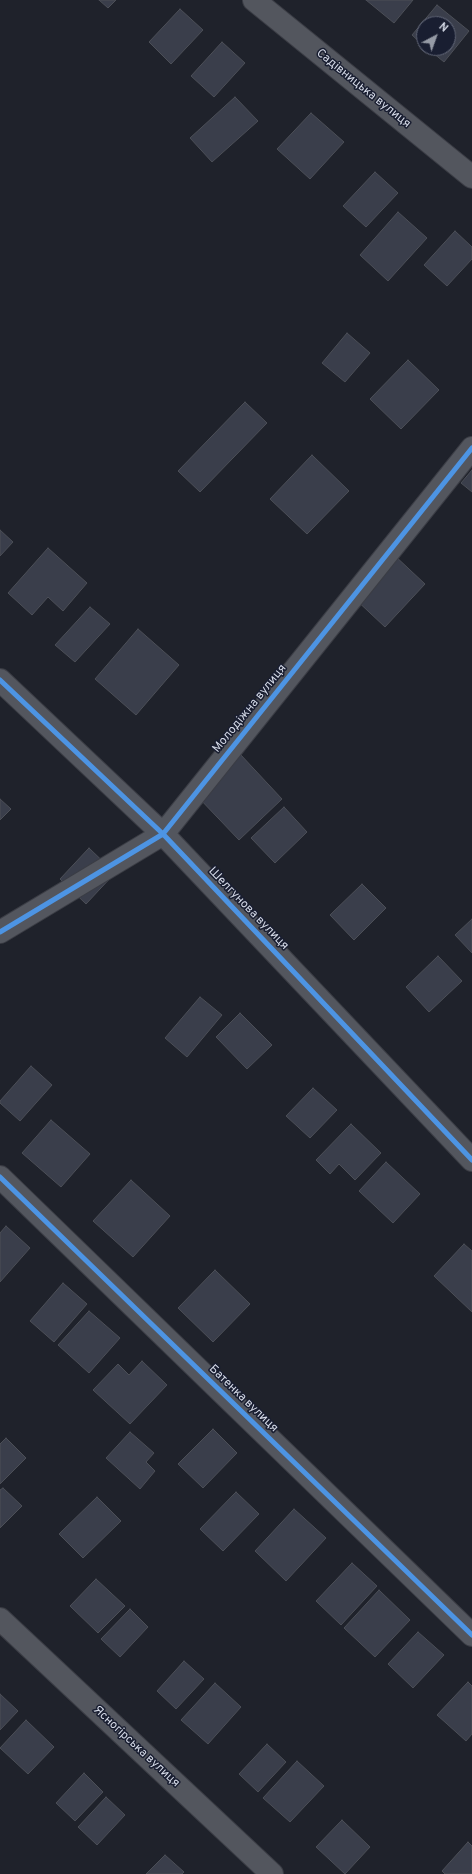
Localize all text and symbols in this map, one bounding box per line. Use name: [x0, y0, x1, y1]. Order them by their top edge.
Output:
north arrow: [416, 16, 456, 56]
text: N: [436, 20, 451, 36]
street label: Садівницька вулиця: [313, 47, 413, 131]
street label: Молодіжна вулиця: [210, 662, 290, 756]
street label: Шелгунова вулиця: [205, 865, 291, 953]
street label: Батенка вулиця: [205, 1362, 281, 1436]
street label: Ясногірська вулиця: [90, 1703, 182, 1791]

